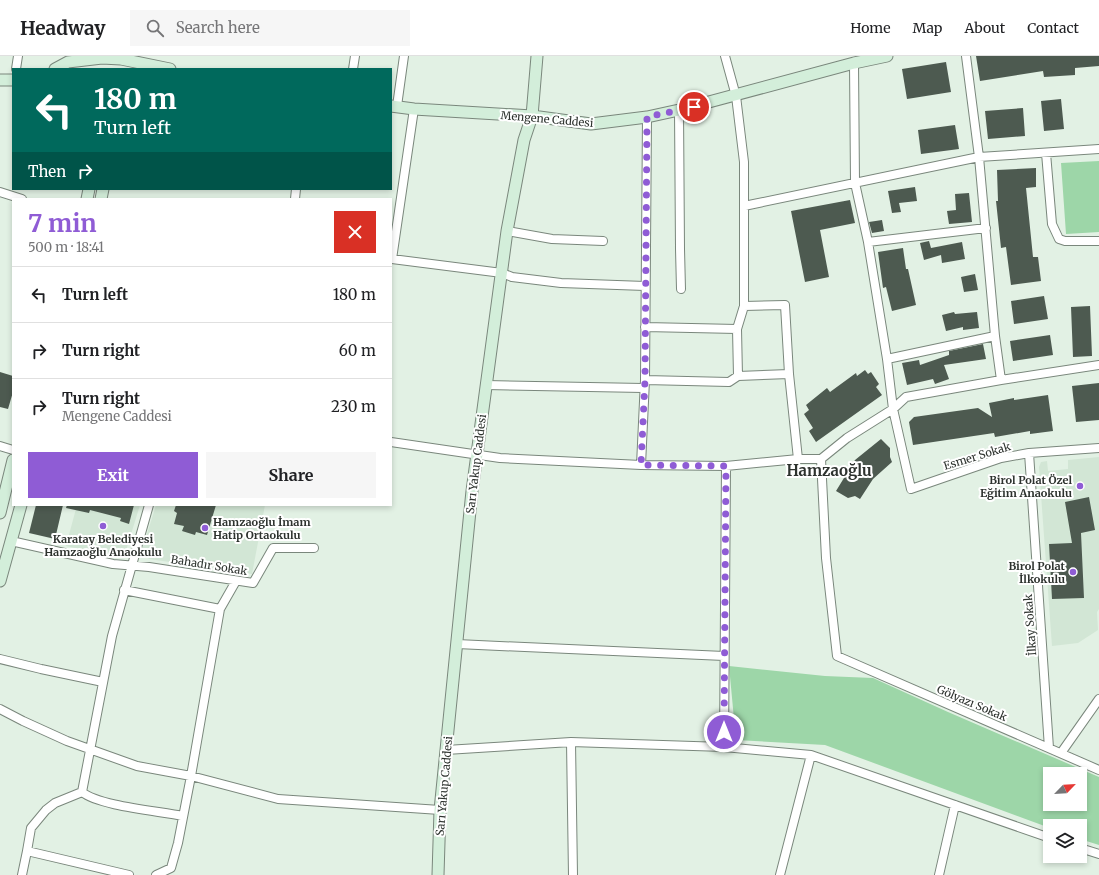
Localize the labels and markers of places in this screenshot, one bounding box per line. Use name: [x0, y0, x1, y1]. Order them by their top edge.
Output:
pin: [677, 90, 711, 124]
place label: Birol Polat Özel Eğitim Anaokulu: [980, 473, 1072, 500]
marker: Birol Polat Özel Eğitim Anaokulu: [1075, 481, 1085, 491]
place label: Hamzaoğlu İmam Hatip Ortaokulu: [213, 515, 311, 542]
marker: Karatay Belediyesi Hamzaoğlu Anaokulu: [98, 521, 108, 531]
marker: Hamzaoğlu İmam Hatip Ortaokulu: [200, 523, 210, 533]
place label: Karatay Belediyesi Hamzaoğlu Anaokulu: [44, 532, 162, 559]
place label: Birol Polat İlkokulu: [1008, 559, 1066, 586]
marker: Birol Polat İlkokulu: [1068, 567, 1078, 577]

